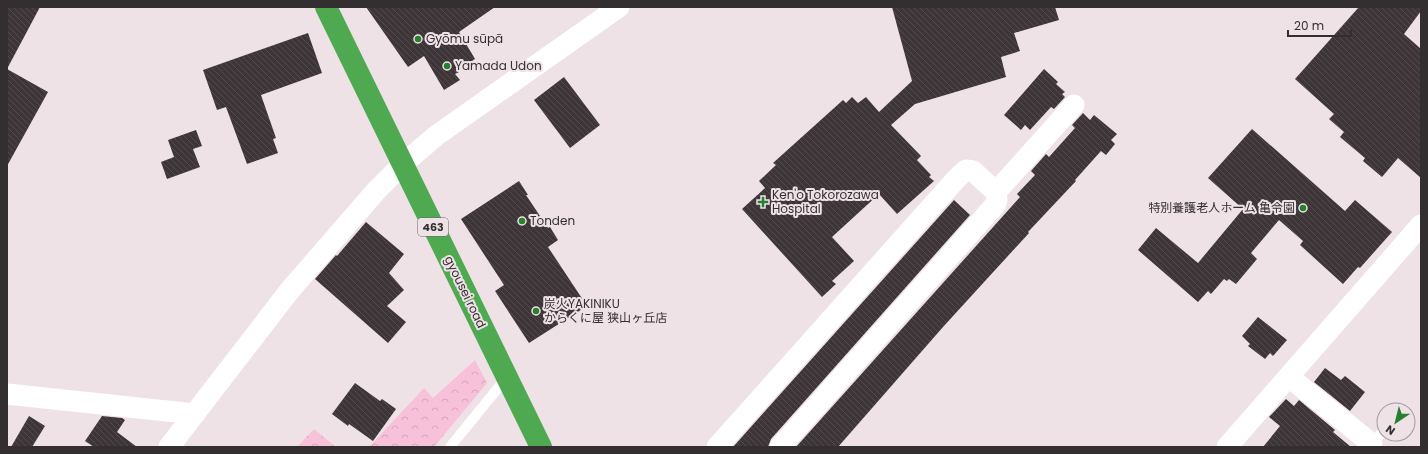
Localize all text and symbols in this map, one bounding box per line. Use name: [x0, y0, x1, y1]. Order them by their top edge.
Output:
scale bar: [1288, 12, 1351, 38]
text: 20 m: [1294, 17, 1324, 34]
place label: Gyōmu sūpā: [426, 30, 503, 47]
marker: Gyōmu sūpā: [413, 34, 423, 44]
place label: Yamada Udon: [455, 57, 542, 74]
marker: Yamada Udon: [442, 61, 452, 71]
place label: Ken'o Tokorozawa Hospital: [772, 186, 879, 217]
marker: Ken'o Tokorozawa Hospital: [757, 196, 769, 208]
place label: 特別養護老人ホーム 亀令園: [1148, 199, 1295, 216]
marker: 特別養護老人ホーム 亀令園: [1298, 203, 1308, 213]
place label: Tonden: [530, 212, 575, 229]
marker: Tonden: [517, 216, 527, 226]
road number: 463: [418, 218, 448, 236]
street label: gyousei road: [441, 253, 490, 331]
place label: 炭火YAKINIKU からくに屋 狭山ヶ丘店: [544, 295, 667, 326]
marker: 炭火YAKINIKU からくに屋 狭山ヶ丘店: [531, 306, 541, 316]
north arrow: [1376, 402, 1416, 442]
text: N: [1382, 421, 1398, 439]

